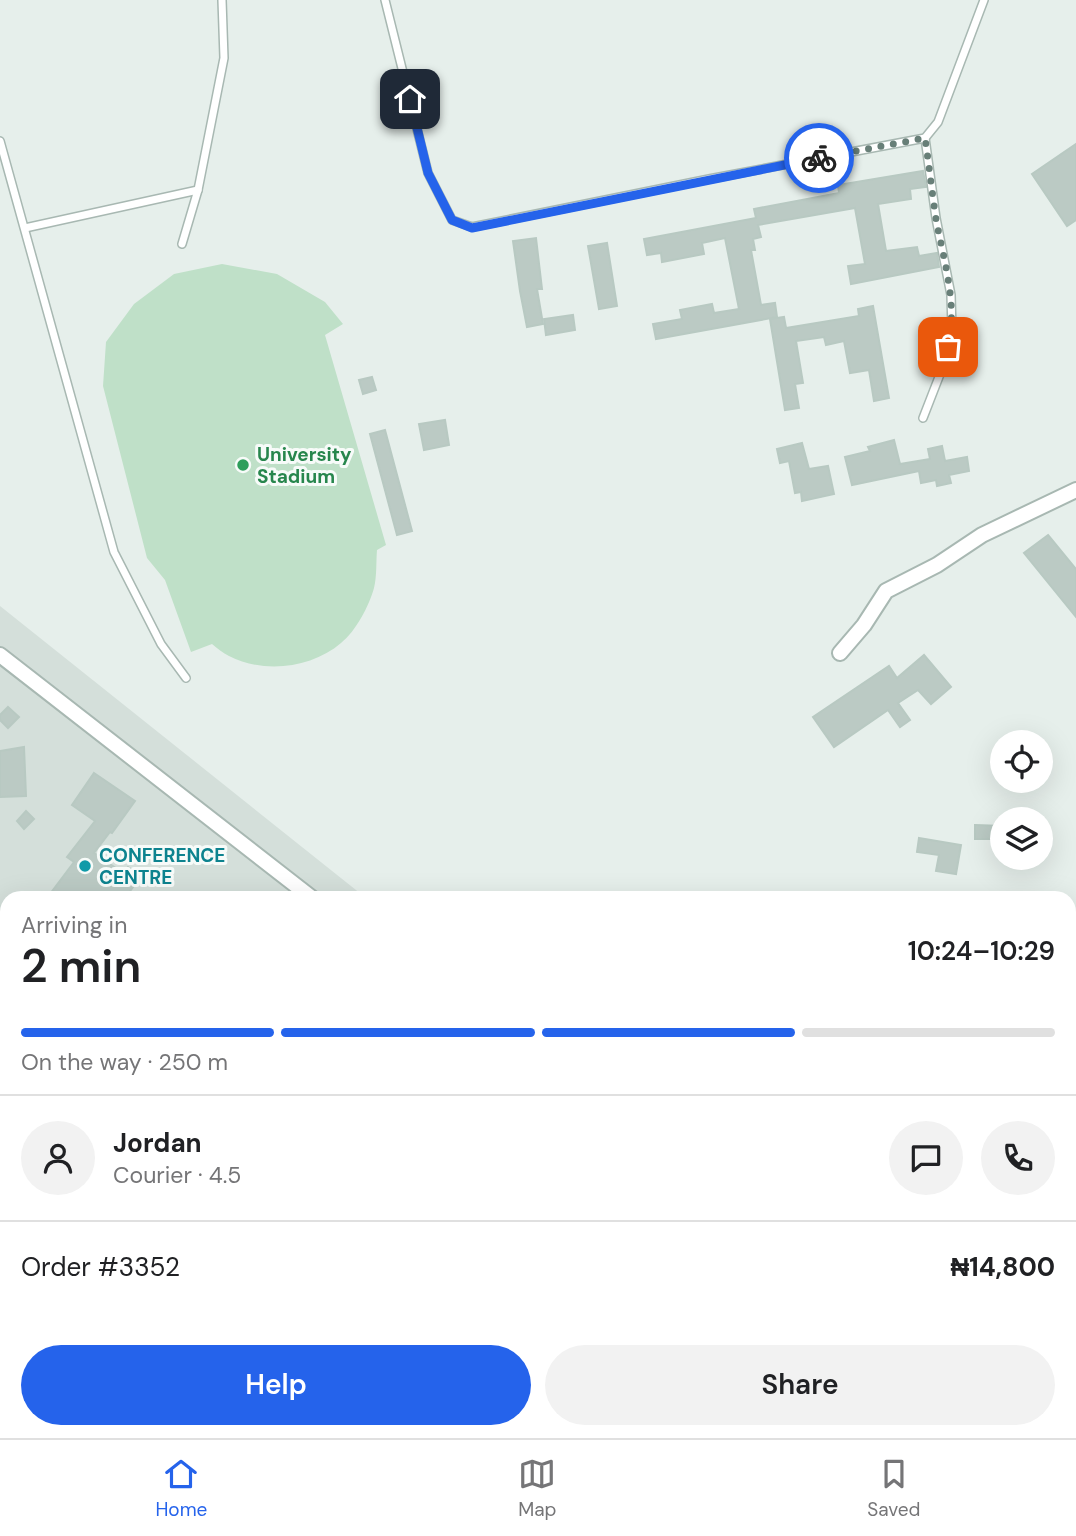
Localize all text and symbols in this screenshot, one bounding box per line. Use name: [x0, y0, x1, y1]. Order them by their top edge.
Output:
pin: [380, 69, 440, 129]
icon: home: [391, 80, 429, 118]
courier: [784, 123, 854, 193]
icon: bike: [800, 139, 838, 177]
pin: [918, 317, 978, 377]
icon: bag: [929, 328, 967, 366]
place label: University Stadium: [257, 442, 352, 489]
marker: University Stadium: [235, 457, 251, 473]
map controls: [990, 730, 1053, 870]
button: locate: [990, 730, 1053, 793]
button: layers: [990, 807, 1053, 870]
place label: CONFERENCE CENTRE: [99, 843, 225, 890]
marker: CONFERENCE CENTRE: [77, 858, 93, 874]
text: Arriving in: [21, 910, 127, 940]
text: 10:24–10:29: [908, 934, 1055, 968]
text: 2 min: [21, 936, 141, 996]
text: On the way · 250 m: [21, 1047, 228, 1077]
button: person: [21, 1121, 95, 1195]
button: chat: [889, 1121, 963, 1195]
button: phone: [981, 1121, 1055, 1195]
text: Jordan: [113, 1126, 202, 1160]
text: Courier · 4.5: [113, 1160, 241, 1190]
text: Order #3352: [21, 1250, 180, 1284]
text: ₦14,800: [950, 1250, 1055, 1284]
button: Help: [21, 1345, 531, 1425]
button: Share: [545, 1345, 1055, 1425]
tab: Home: [155, 1455, 207, 1522]
tab: Map: [518, 1455, 556, 1522]
tab: Saved: [867, 1455, 921, 1522]

